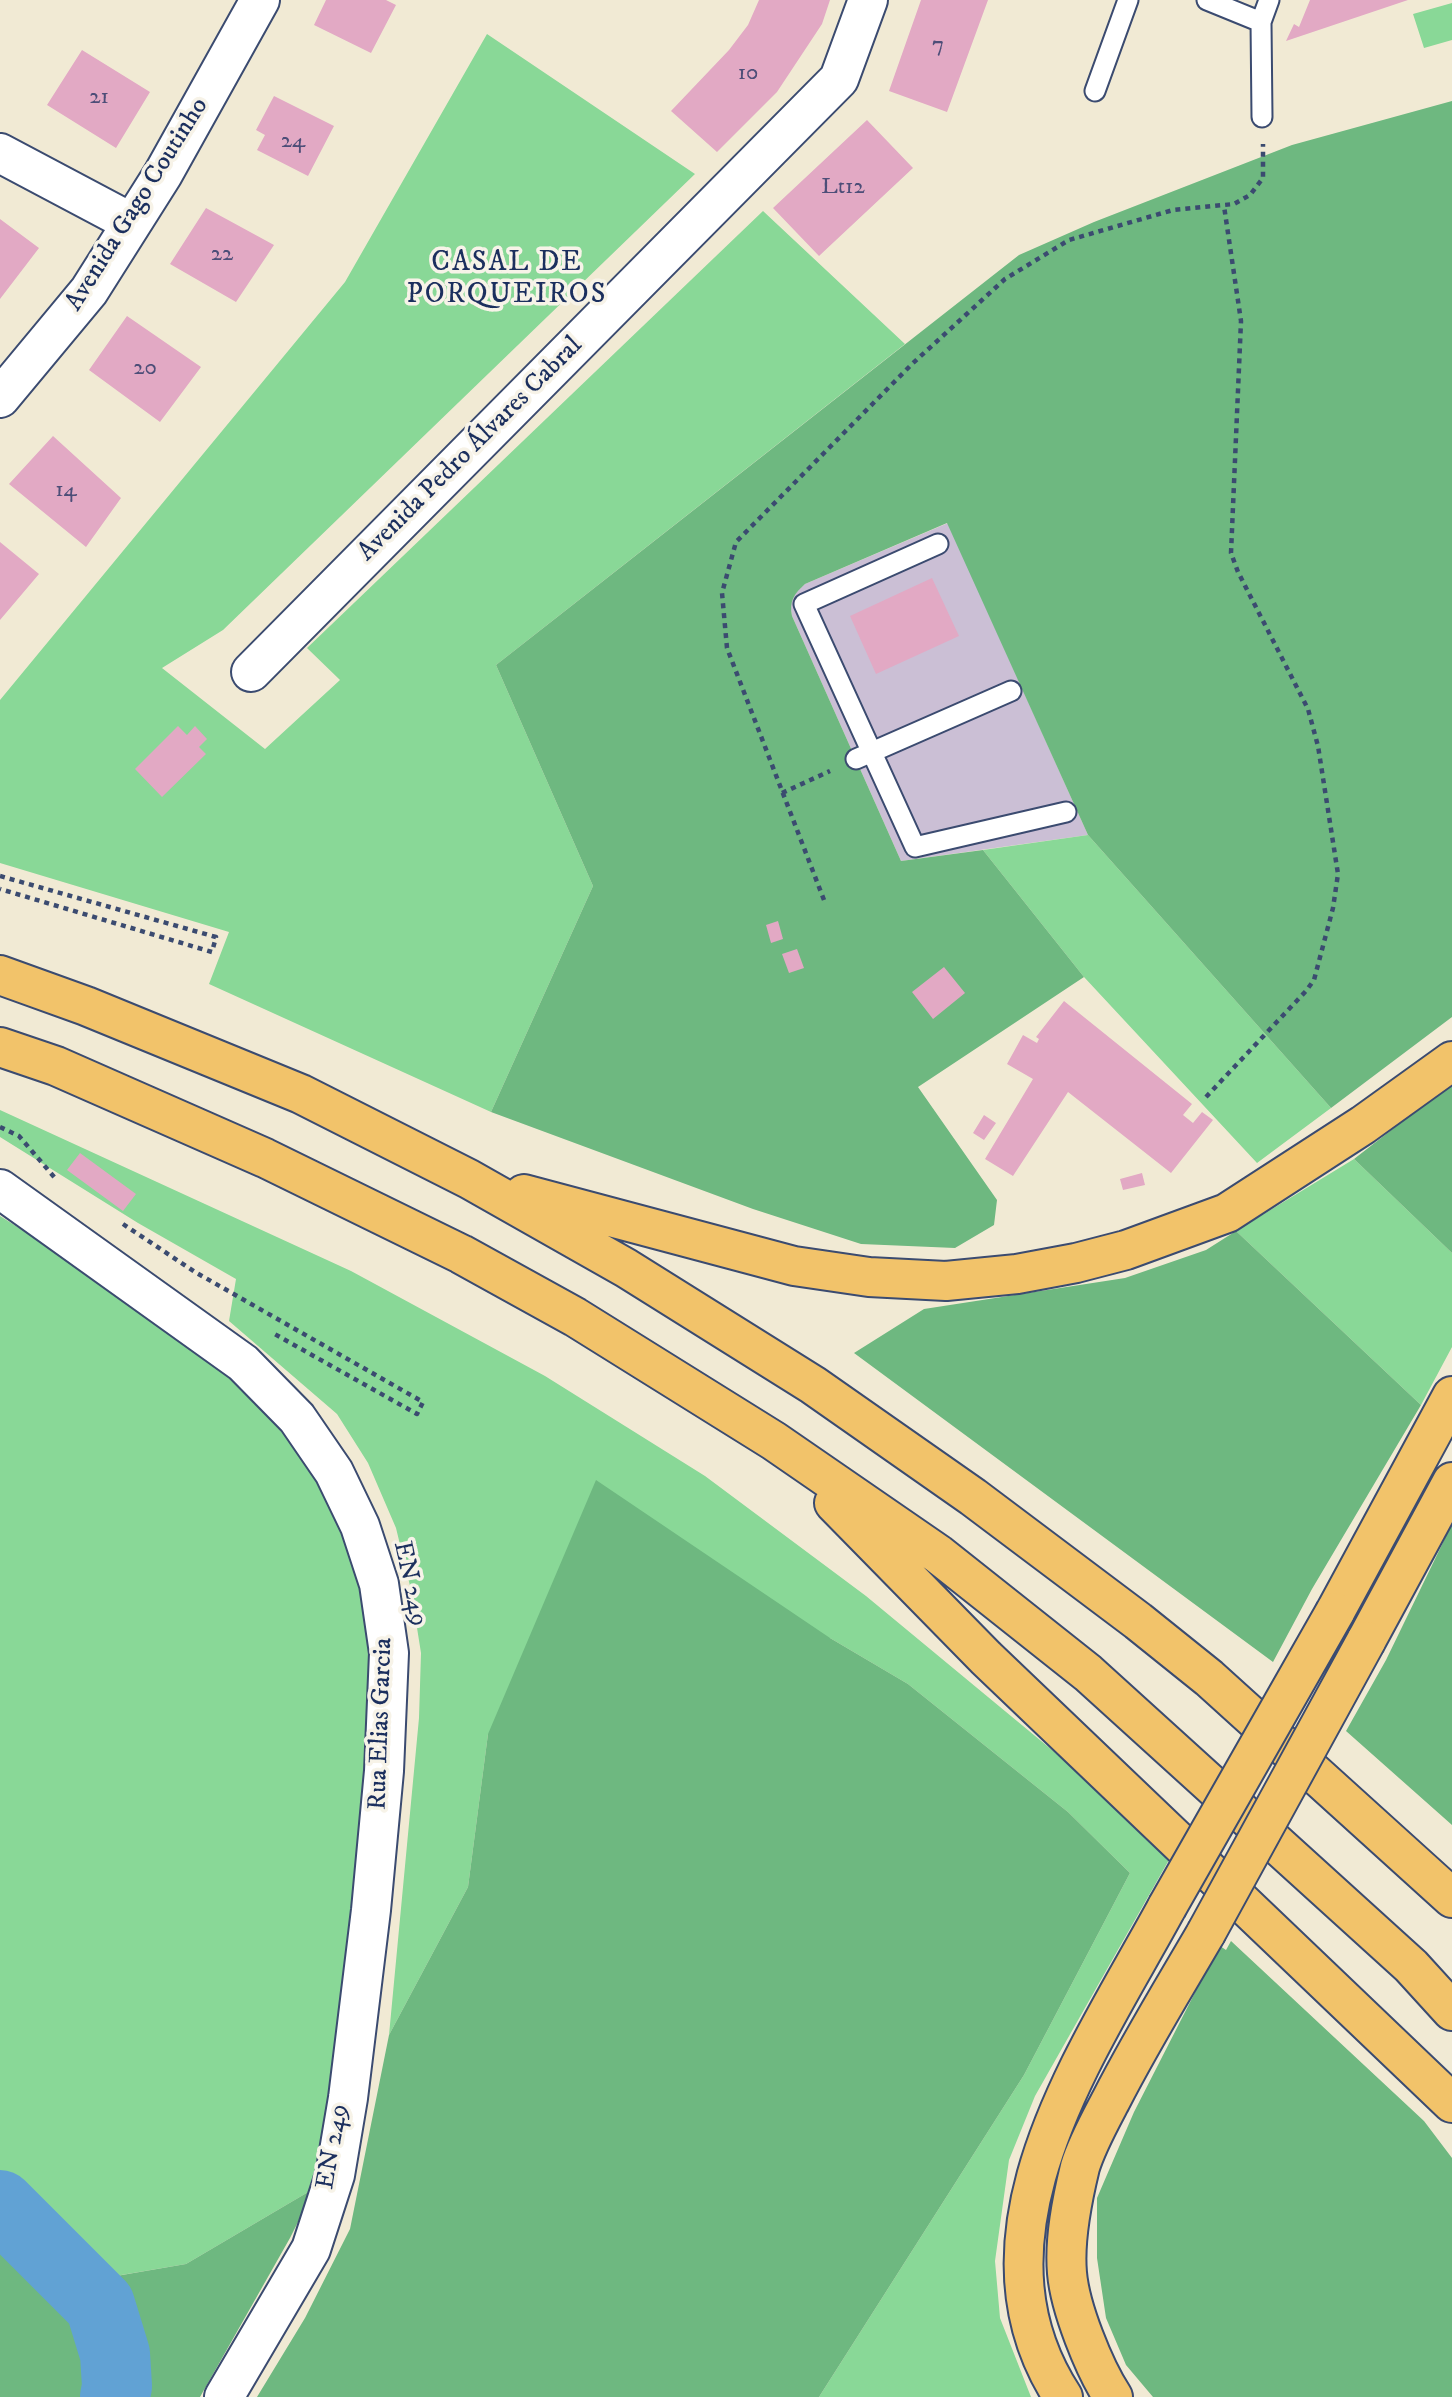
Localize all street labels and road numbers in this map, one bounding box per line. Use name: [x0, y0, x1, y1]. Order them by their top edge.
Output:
street label: Avenida Gago Coutinho: [60, 93, 216, 317]
street label: Avenida Pedro Álvares Cabral: [352, 331, 590, 569]
street label: EN 249: [385, 1539, 433, 1629]
street label: Rua Elias Garcia: [363, 1637, 401, 1811]
street label: EN 249: [311, 2102, 357, 2192]

